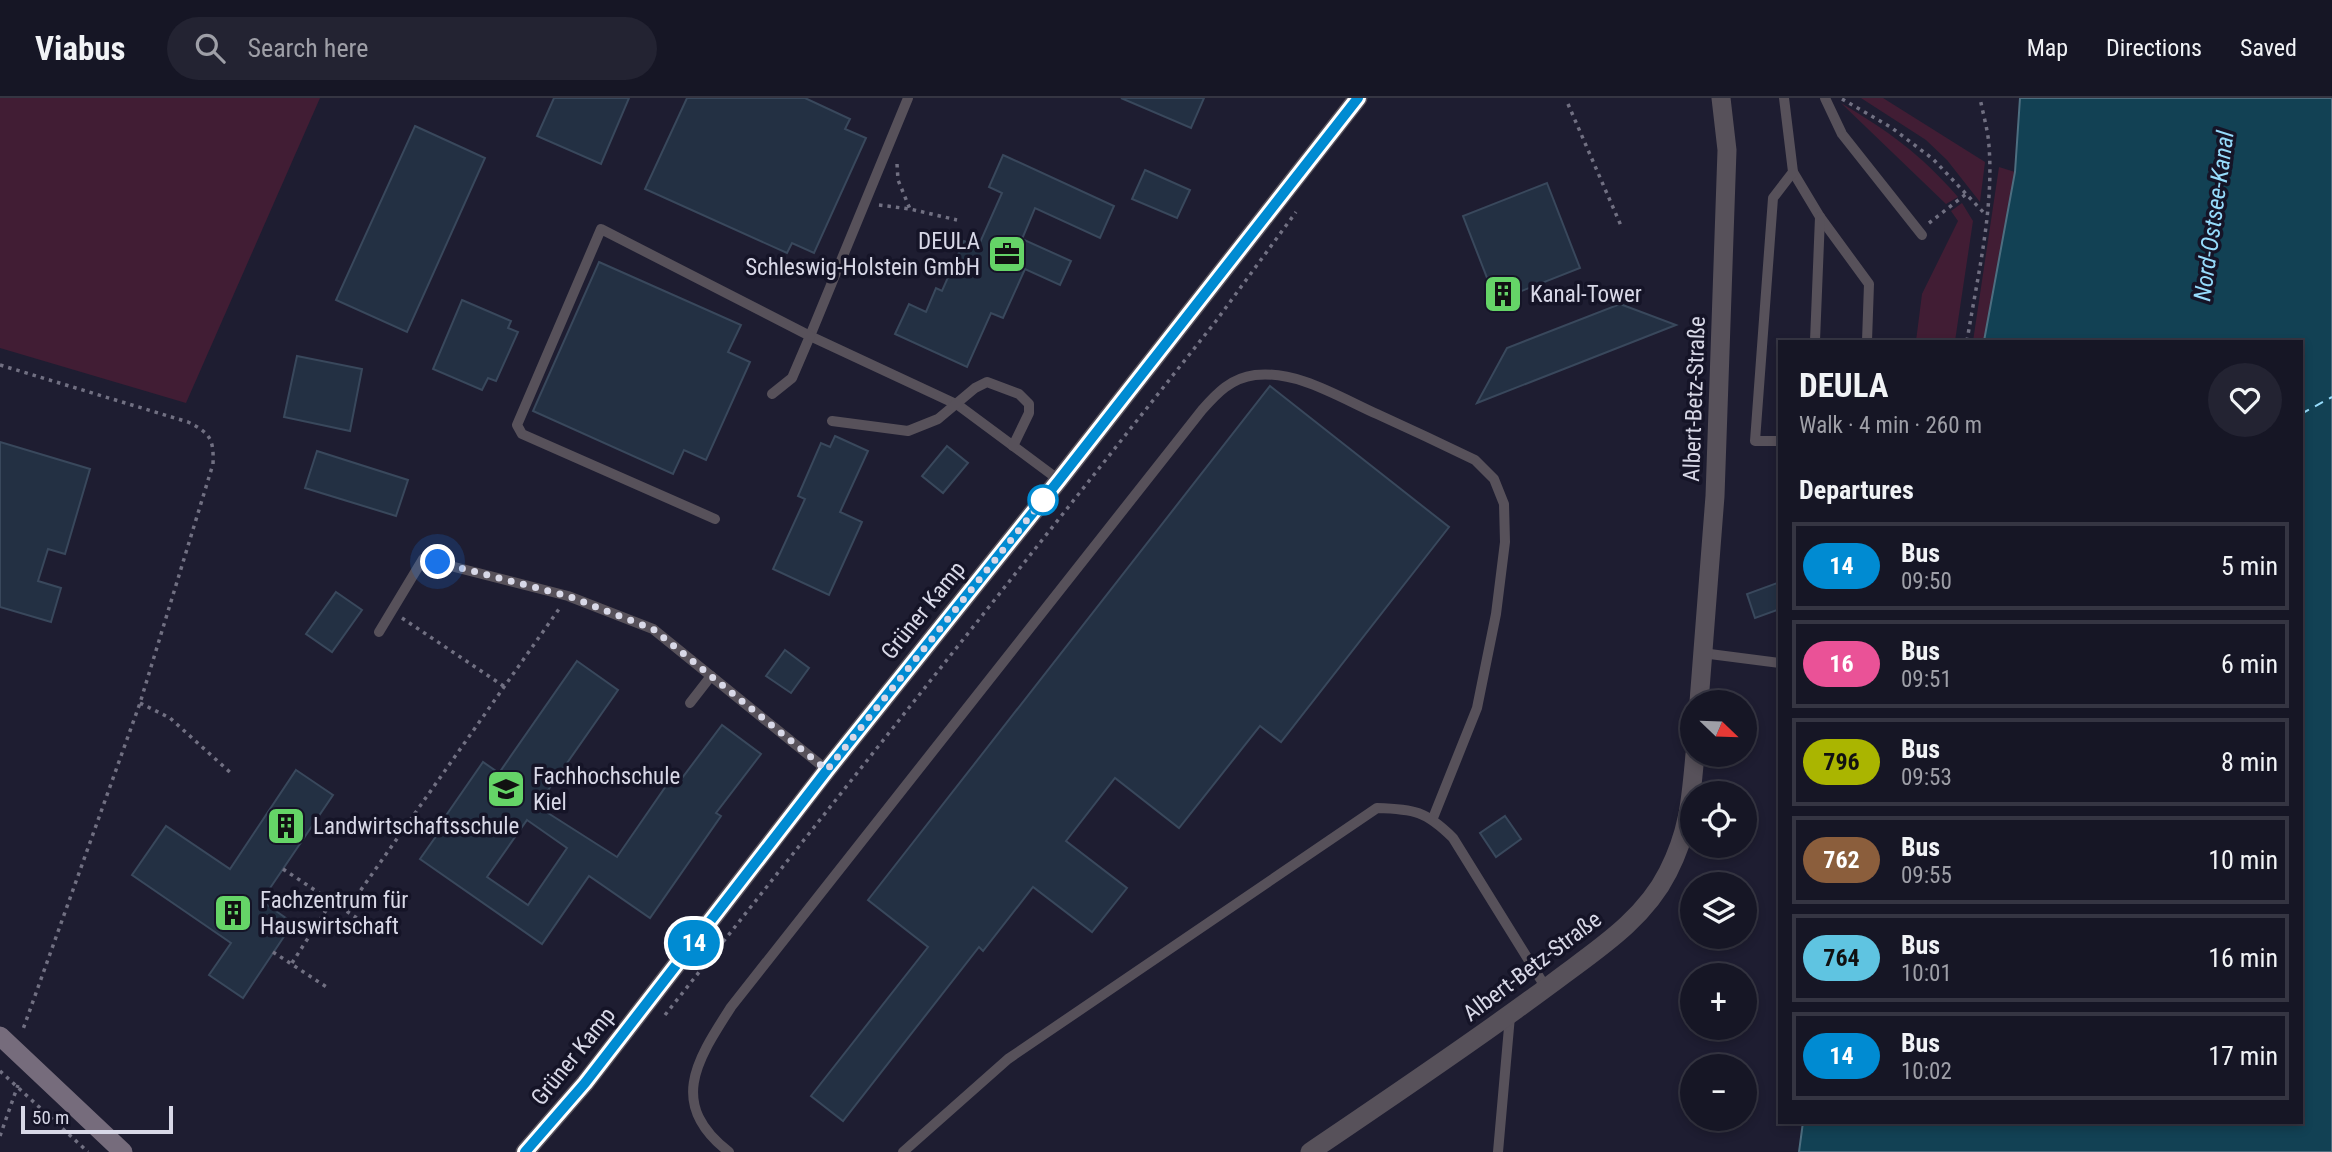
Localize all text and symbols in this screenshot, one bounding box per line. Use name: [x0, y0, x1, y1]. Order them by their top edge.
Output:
search box: [167, 17, 657, 80]
text: Viabus: [35, 29, 125, 68]
icon: search: [191, 29, 229, 67]
text: Search here: [247, 33, 368, 63]
text: Map: [2027, 34, 2068, 62]
text: Directions: [2106, 34, 2202, 62]
text: Saved: [2240, 34, 2297, 62]
water label: Nord-Ostsee-Kanal: [2188, 128, 2240, 303]
place label: DEULA Schleswig-Holstein GmbH: [745, 228, 980, 281]
office icon: DEULA Schleswig-Holstein GmbH: [986, 233, 1028, 275]
building icon: Kanal-Tower: [1482, 273, 1524, 315]
place label: Kanal-Tower: [1530, 281, 1642, 308]
street label: Albert-Betz-Straße: [1678, 316, 1711, 482]
button: heart: [2208, 363, 2282, 437]
text: DEULA: [1799, 366, 1888, 405]
text: Walk · 4 min · 260 m: [1799, 412, 1982, 439]
text: Departures: [1799, 475, 1914, 505]
unlabelled marker: [1028, 485, 1058, 515]
text: Bus: [1901, 538, 1940, 568]
your location: [420, 544, 455, 579]
text: 5 min: [2221, 551, 2278, 581]
text: 14: [1829, 552, 1854, 580]
street label: Grüner Kamp: [876, 556, 971, 665]
text: 09:50: [1901, 568, 1952, 595]
text: Bus: [1901, 636, 1940, 666]
text: 6 min: [2221, 649, 2278, 679]
text: 16: [1829, 650, 1854, 678]
text: 09:51: [1901, 666, 1952, 693]
north arrow: [1680, 690, 1757, 766]
map controls: [1680, 690, 1757, 1131]
text: Bus: [1901, 734, 1940, 764]
text: 8 min: [2221, 747, 2278, 777]
text: 796: [1823, 748, 1860, 776]
place label: Fachhochschule Kiel: [533, 763, 680, 816]
text: 09:53: [1901, 764, 1952, 791]
school or university icon: Fachhochschule Kiel: [485, 768, 527, 810]
button: locate: [1680, 781, 1757, 858]
building icon: Landwirtschaftsschule: [265, 805, 307, 847]
place label: Landwirtschaftsschule: [313, 813, 519, 840]
text: Bus: [1901, 832, 1940, 862]
text: 10 min: [2208, 845, 2278, 875]
text: 762: [1823, 846, 1860, 874]
text: 09:55: [1901, 862, 1952, 889]
button: layers: [1680, 872, 1757, 949]
place label: Fachzentrum für Hauswirtschaft: [260, 887, 408, 940]
building icon: Fachzentrum für Hauswirtschaft: [212, 892, 254, 934]
street label: Albert-Betz-Straße: [1458, 906, 1607, 1027]
line badge: 14: [662, 920, 726, 966]
text: 14: [682, 929, 706, 957]
text: Bus: [1901, 930, 1940, 960]
text: 16 min: [2208, 943, 2278, 973]
text: 764: [1823, 944, 1860, 972]
text: 10:01: [1901, 960, 1952, 987]
button: +: [1680, 963, 1757, 1040]
street label: Grüner Kamp: [526, 1002, 621, 1111]
text: Bus: [1901, 1028, 1940, 1058]
text: 17 min: [2208, 1041, 2278, 1071]
text: 14: [1829, 1042, 1854, 1070]
button: −: [1680, 1054, 1757, 1131]
text: 10:02: [1901, 1058, 1952, 1085]
scale bar: [21, 1103, 173, 1135]
text: 50 m: [32, 1106, 69, 1129]

